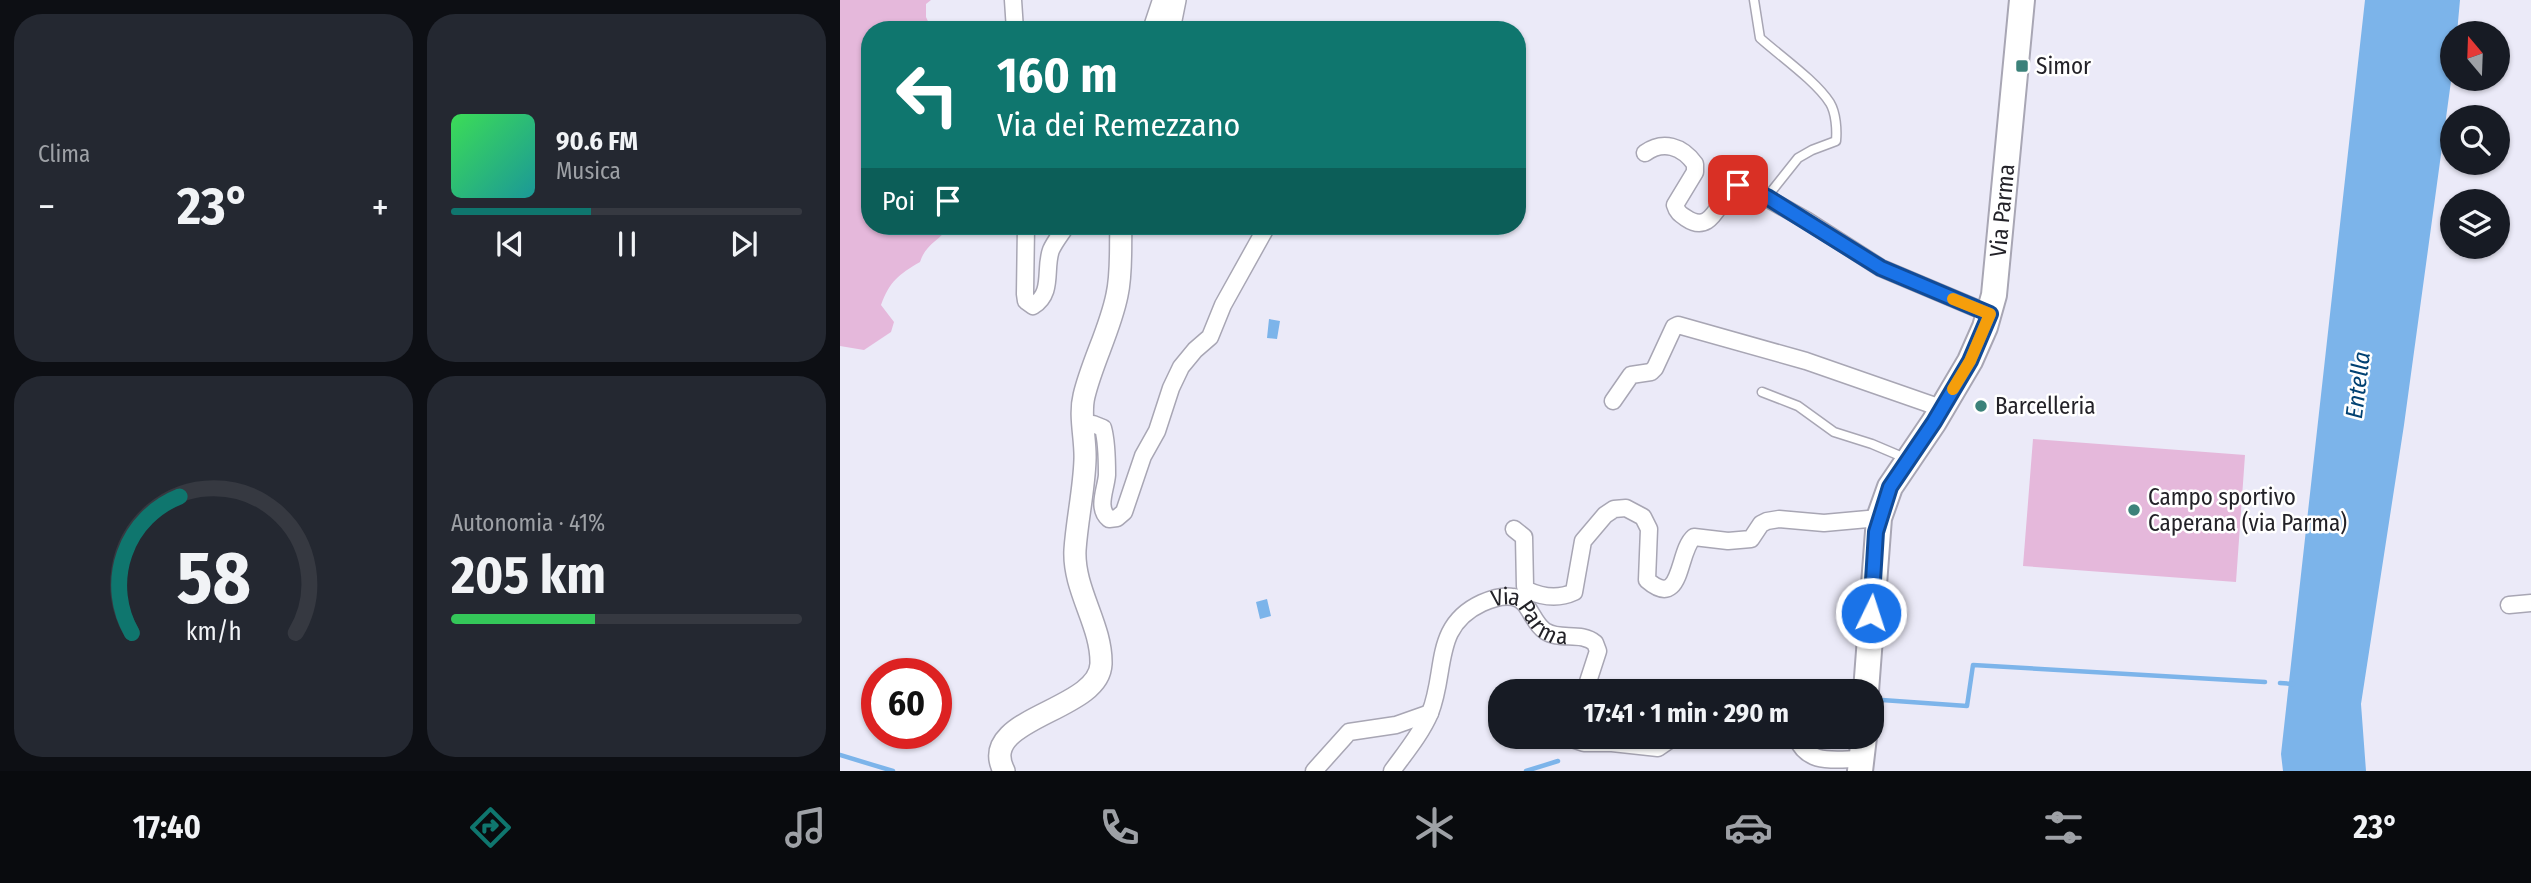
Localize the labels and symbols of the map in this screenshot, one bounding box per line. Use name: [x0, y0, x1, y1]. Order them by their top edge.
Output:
north arrow: [2440, 21, 2510, 91]
place label: Simor: [2036, 52, 2091, 80]
marker: Simor: [2014, 58, 2030, 74]
pin: [1708, 155, 1768, 215]
street label: Via Parma: [1984, 163, 2020, 258]
water label: Entella: [2340, 350, 2376, 420]
place label: Barcelleria: [1995, 392, 2096, 420]
marker: Barcelleria: [1973, 398, 1989, 414]
place label: Campo sportivo Caperana (via Parma): [2148, 483, 2347, 537]
marker: Campo sportivo Caperana (via Parma): [2126, 502, 2142, 518]
position arrow: [1834, 576, 1908, 650]
street label: Via Parma: [1488, 582, 1569, 650]
speed limit sign: 60: [861, 658, 952, 749]

